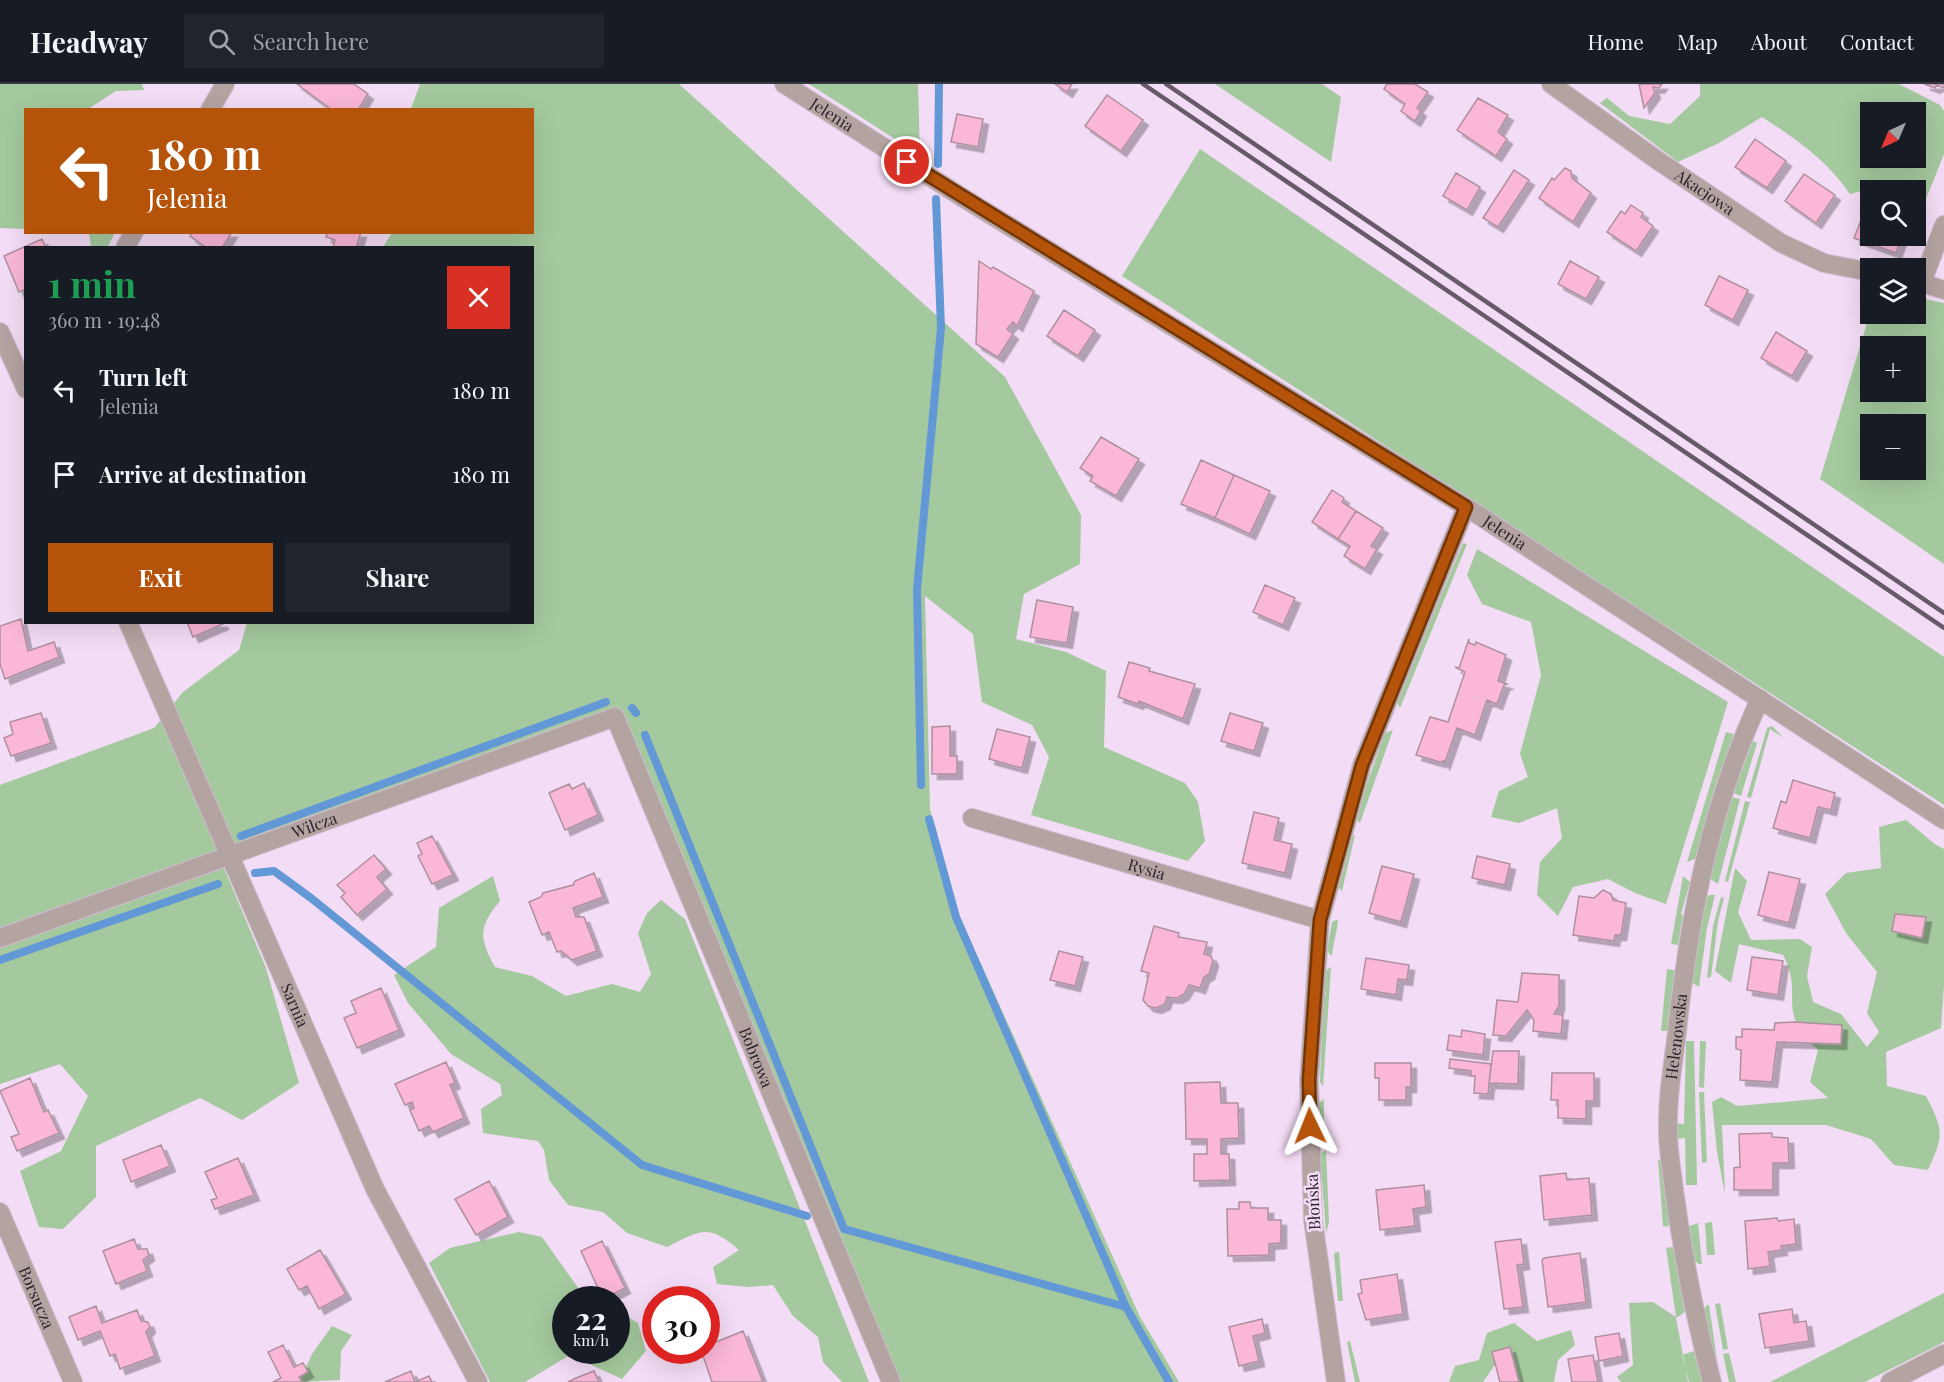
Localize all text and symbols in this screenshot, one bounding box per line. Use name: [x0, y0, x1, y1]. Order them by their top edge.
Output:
search box: [184, 14, 604, 68]
text: Headway: [30, 23, 148, 60]
icon: search: [205, 25, 238, 58]
text: Search here: [253, 26, 369, 56]
text: Home: [1588, 27, 1644, 55]
text: Map: [1677, 27, 1718, 55]
text: About: [1751, 27, 1807, 55]
text: Contact: [1840, 27, 1914, 55]
street label: Jelenia: [806, 92, 858, 136]
north arrow: [1860, 102, 1926, 168]
map controls: [1860, 102, 1926, 480]
text: 180 m: [147, 125, 262, 181]
icon: left: [48, 132, 126, 210]
pin: [881, 136, 932, 187]
icon: arrive: [890, 145, 923, 178]
street label: Akacjowa: [1670, 164, 1739, 219]
text: Jelenia: [147, 179, 228, 215]
button: search: [1860, 180, 1926, 246]
button: layers: [1860, 258, 1926, 324]
text: 1 min: [48, 259, 136, 307]
button: close: [447, 266, 510, 329]
text: 360 m · 19:48: [48, 306, 161, 333]
button: +: [1860, 336, 1926, 402]
text: Turn left: [99, 362, 188, 392]
icon: left: [48, 374, 81, 407]
text: 180 m: [452, 375, 510, 405]
text: Jelenia: [99, 392, 159, 419]
button: −: [1860, 414, 1926, 480]
icon: arrive: [48, 458, 81, 491]
text: Arrive at destination: [99, 459, 307, 489]
text: 180 m: [452, 459, 510, 489]
street label: Jelenia: [1479, 510, 1531, 554]
button: Exit: [48, 543, 273, 612]
button: Share: [285, 543, 510, 612]
street label: Wilcza: [288, 807, 340, 843]
street label: Rysia: [1126, 853, 1168, 884]
street label: Sarnia: [277, 980, 314, 1030]
street label: Helenowska: [1660, 992, 1691, 1081]
street label: Bobrowa: [735, 1024, 779, 1091]
position arrow: [1278, 1094, 1342, 1158]
street label: Błońska: [1301, 1173, 1324, 1231]
street label: Borsucza: [15, 1263, 60, 1332]
speed limit sign: 30: [642, 1286, 720, 1364]
text: 22: [575, 1298, 607, 1338]
text: km/h: [573, 1330, 609, 1350]

